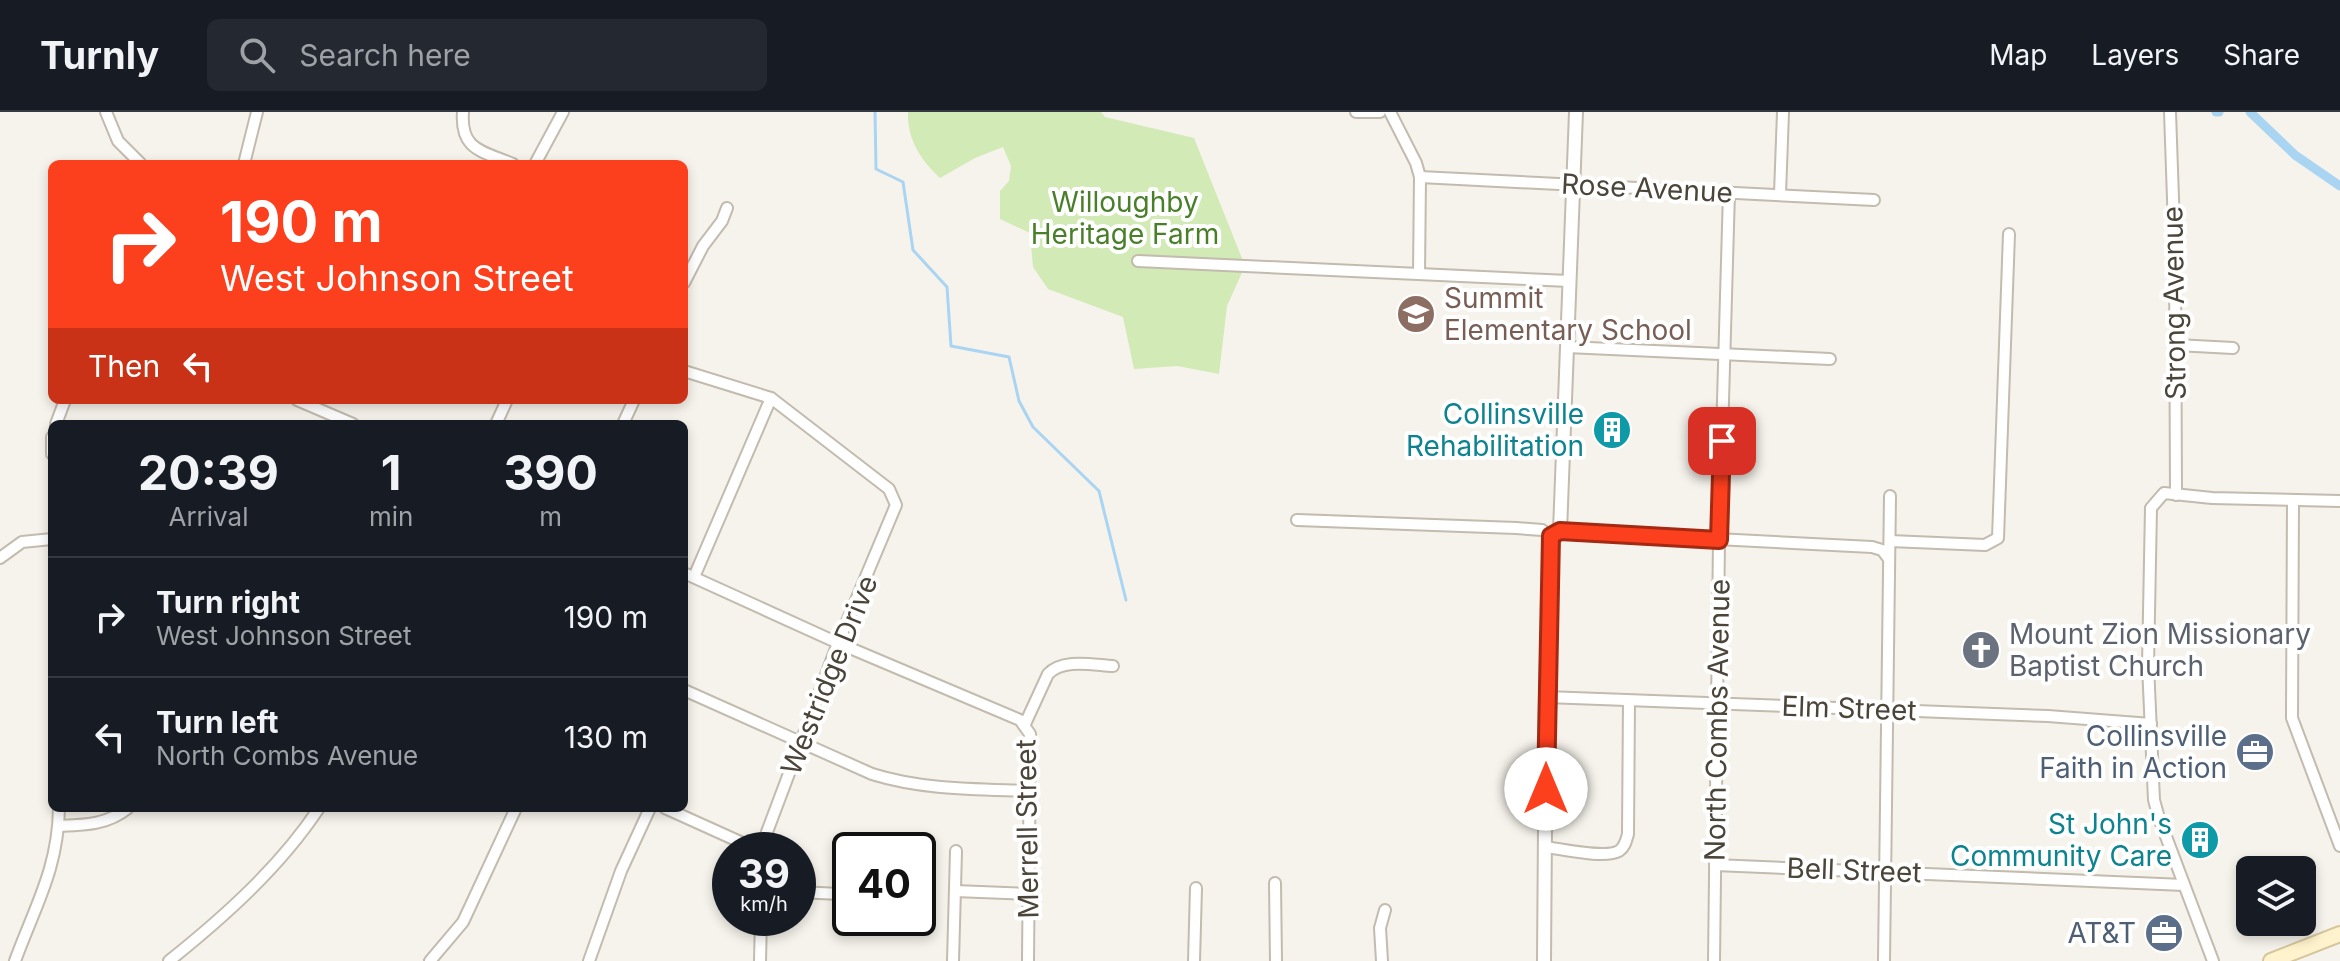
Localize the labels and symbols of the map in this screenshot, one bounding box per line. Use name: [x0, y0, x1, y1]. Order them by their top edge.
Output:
street label: Rose Avenue: [1560, 167, 1734, 209]
park label: Willoughby Heritage Farm: [1031, 185, 1219, 251]
street label: Strong Avenue: [2155, 206, 2193, 400]
place label: Summit Elementary School: [1444, 281, 1692, 347]
school or university icon: Summit Elementary School: [1395, 293, 1437, 335]
place label: Collinsville Rehabilitation: [1406, 397, 1584, 463]
pin: [1688, 407, 1756, 475]
building icon: Collinsville Rehabilitation: [1591, 409, 1633, 451]
street label: Westridge Drive: [773, 570, 885, 780]
street label: North Combs Avenue: [1698, 579, 1736, 861]
place label: Mount Zion Missionary Baptist Church: [2009, 617, 2311, 683]
church icon: Mount Zion Missionary Baptist Church: [1960, 629, 2002, 671]
street label: Elm Street: [1781, 689, 1917, 727]
place label: Collinsville Faith in Action: [2039, 719, 2227, 785]
office icon: Collinsville Faith in Action: [2234, 731, 2276, 773]
street label: Merrell Street: [1008, 739, 1046, 919]
position arrow: [1504, 747, 1588, 831]
place label: St John's Community Care: [1950, 807, 2172, 873]
building icon: St John's Community Care: [2179, 819, 2221, 861]
speed limit sign: 40: [832, 832, 936, 936]
street label: Bell Street: [1786, 851, 1922, 889]
office icon: AT&T: [2143, 912, 2185, 954]
place label: AT&T: [2067, 916, 2136, 950]

